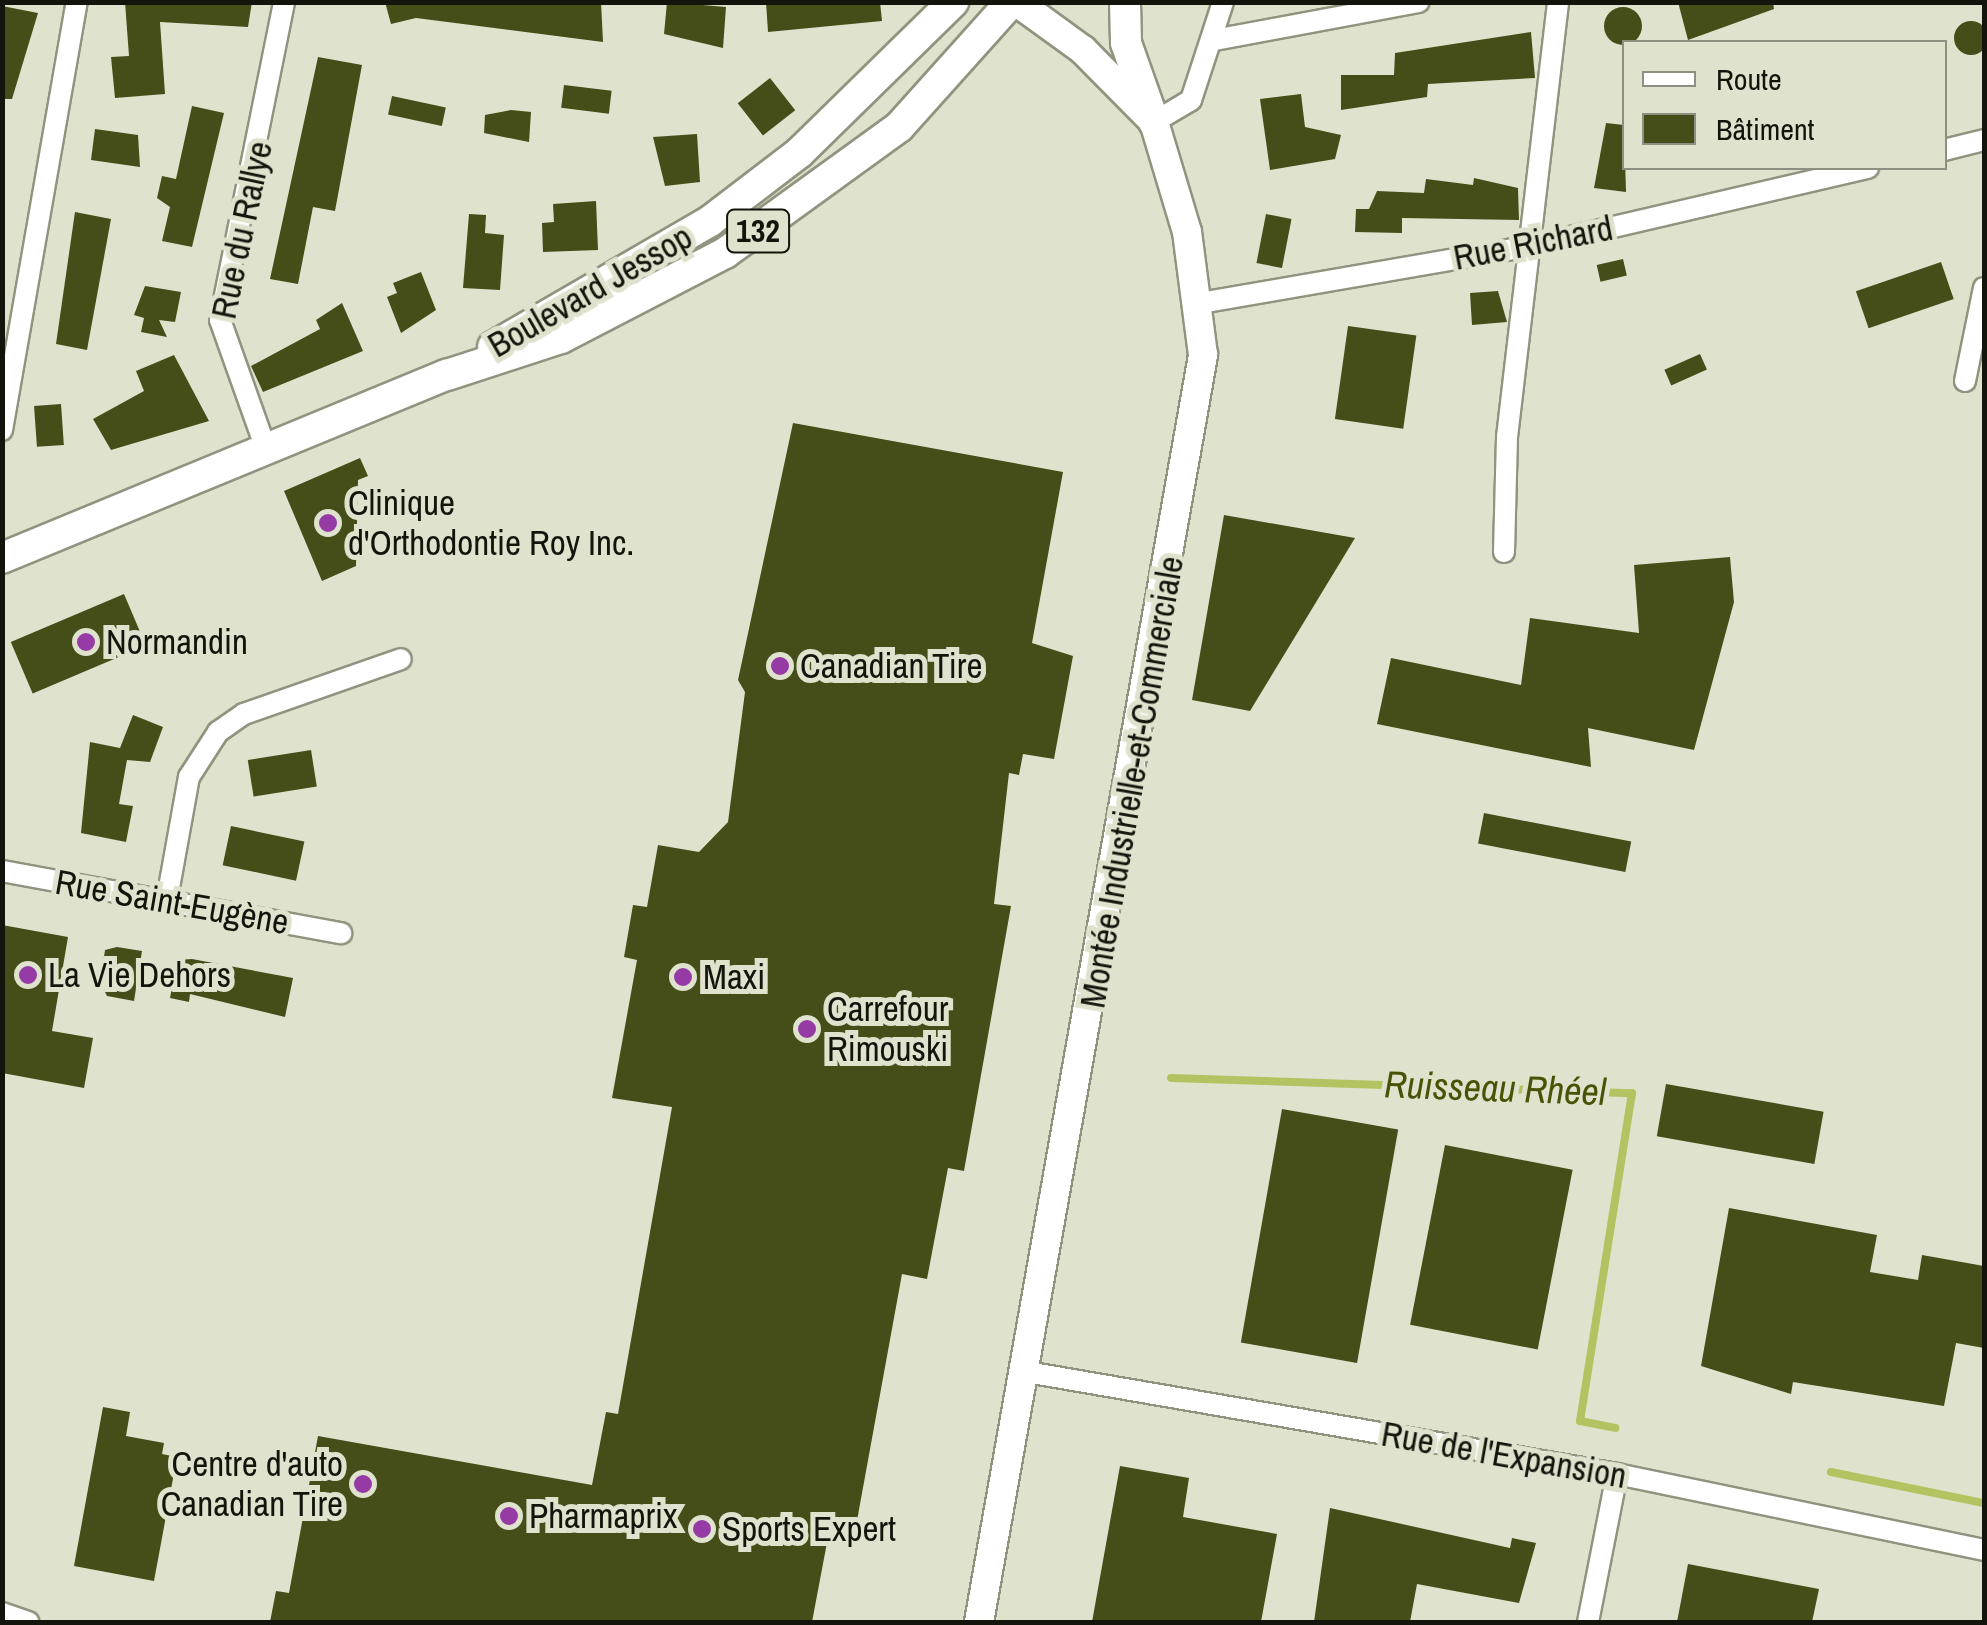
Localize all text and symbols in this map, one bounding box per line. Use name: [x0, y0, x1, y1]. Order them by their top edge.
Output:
legend: [1622, 40, 1947, 170]
text: Route: [1716, 59, 1782, 99]
text: Bâtiment: [1716, 109, 1814, 149]
street label: Rue du Rallye: [203, 137, 281, 323]
road number: 132: [726, 204, 790, 258]
street label: Rue Richard: [1450, 207, 1616, 279]
street label: Boulevard Jessop: [481, 216, 699, 366]
place label: Clinique d'Orthodontie Roy Inc.: [348, 482, 634, 564]
marker: Clinique d'Orthodontie Roy Inc.: [317, 512, 339, 534]
street label: Montée Industrielle-et-Commerciale: [1072, 553, 1192, 1011]
place label: Normandin: [106, 621, 248, 663]
marker: Normandin: [75, 631, 97, 653]
place label: Canadian Tire: [800, 645, 983, 687]
marker: Canadian Tire: [769, 655, 791, 677]
street label: Rue Saint-Eugène: [52, 861, 292, 943]
place label: La Vie Dehors: [48, 954, 231, 996]
place label: Maxi: [703, 956, 765, 998]
marker: La Vie Dehors: [17, 964, 39, 986]
marker: Maxi: [672, 966, 694, 988]
place label: Carrefour Rimouski: [827, 988, 948, 1070]
marker: Carrefour Rimouski: [796, 1018, 818, 1040]
water label: Ruisseau Rhéel: [1383, 1061, 1607, 1115]
street label: Rue de l'Expansion: [1378, 1413, 1630, 1497]
place label: Centre d'auto Canadian Tire: [160, 1443, 343, 1525]
marker: Centre d'auto Canadian Tire: [352, 1473, 374, 1495]
place label: Pharmaprix: [529, 1495, 677, 1537]
marker: Pharmaprix: [498, 1505, 520, 1527]
place label: Sports Expert: [722, 1508, 896, 1550]
marker: Sports Expert: [691, 1518, 713, 1540]

